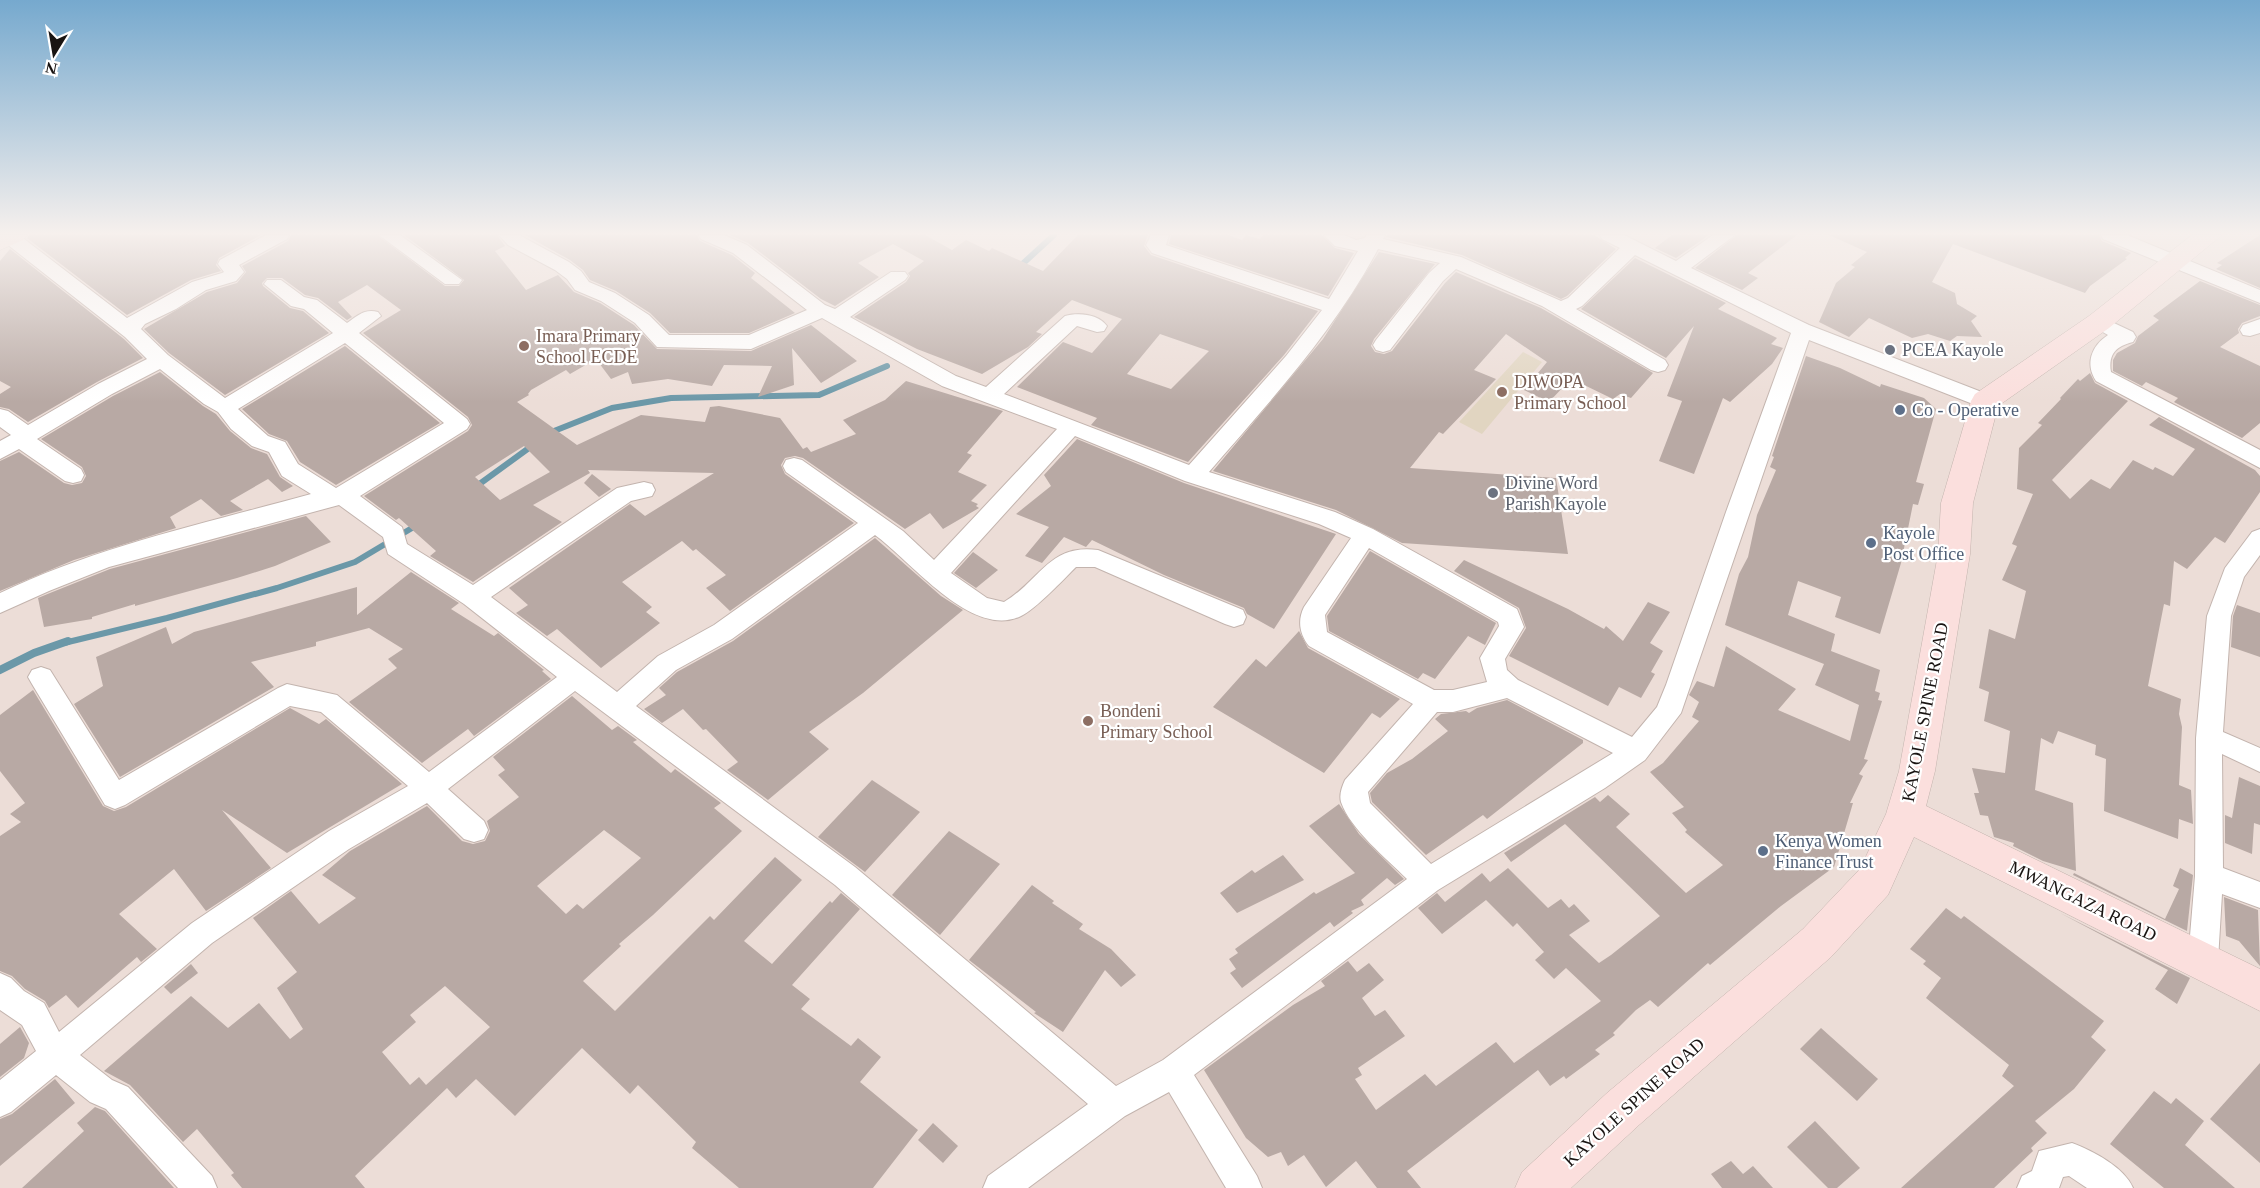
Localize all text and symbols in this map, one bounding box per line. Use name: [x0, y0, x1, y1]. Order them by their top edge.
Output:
north arrow: [24, 24, 84, 84]
text: N: [44, 59, 59, 78]
place label: Imara Primary School ECDE: [536, 326, 640, 367]
marker: Imara Primary School ECDE: [517, 339, 531, 353]
place label: PCEA Kayole: [1902, 340, 2004, 360]
marker: PCEA Kayole: [1883, 343, 1897, 357]
place label: DIWOPA Primary School: [1514, 372, 1627, 413]
marker: DIWOPA Primary School: [1495, 385, 1509, 399]
place label: Co - Operative: [1912, 400, 2019, 420]
marker: Co - Operative: [1893, 403, 1907, 417]
place label: Divine Word Parish Kayole: [1505, 473, 1606, 514]
marker: Divine Word Parish Kayole: [1486, 486, 1500, 500]
place label: Kayole Post Office: [1883, 523, 1964, 564]
marker: Kayole Post Office: [1864, 536, 1878, 550]
street label: KAYOLE SPINE ROAD: [1898, 621, 1952, 803]
place label: Bondeni Primary School: [1100, 701, 1213, 742]
marker: Bondeni Primary School: [1081, 714, 1095, 728]
place label: Kenya Women Finance Trust: [1775, 831, 1882, 872]
marker: Kenya Women Finance Trust: [1756, 844, 1770, 858]
street label: MWANGAZA ROAD: [2006, 857, 2160, 945]
street label: KAYOLE SPINE ROAD: [1560, 1034, 1708, 1170]

